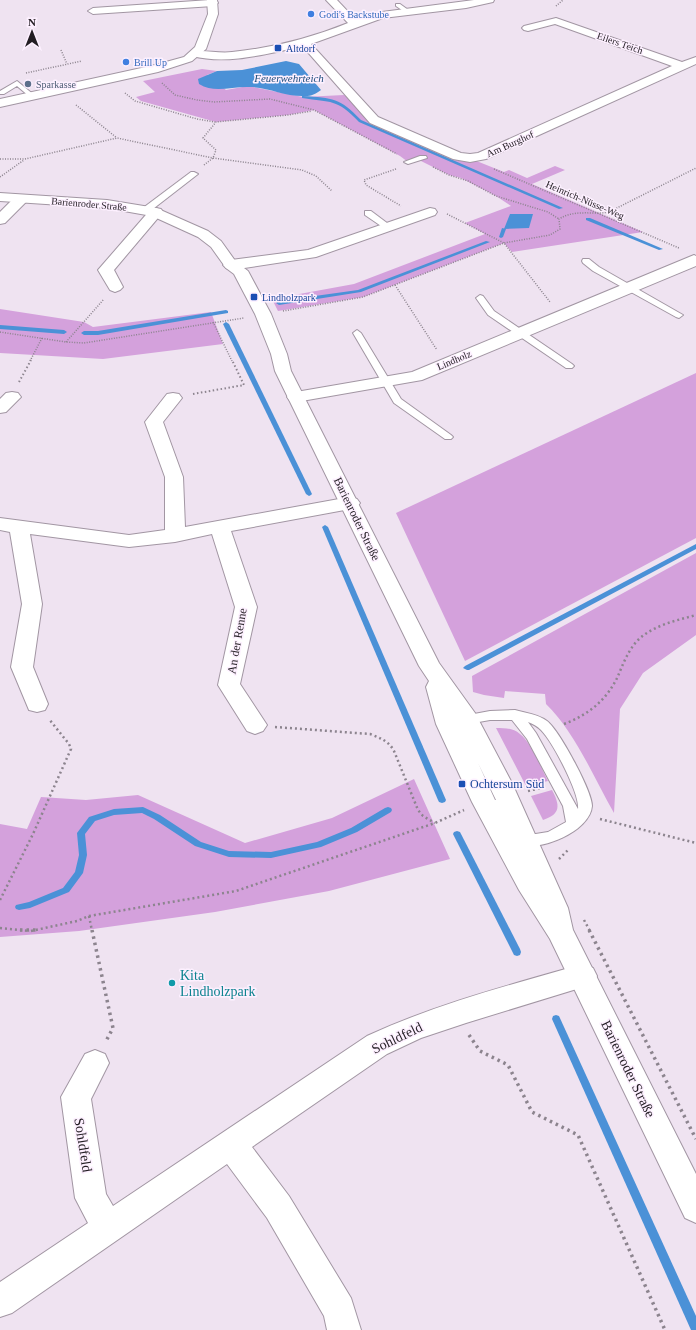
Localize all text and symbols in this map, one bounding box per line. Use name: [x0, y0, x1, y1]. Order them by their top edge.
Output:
marker: Godi's Backstube: [306, 9, 316, 19]
place label: Godi's Backstube: [319, 9, 389, 20]
north arrow: [12, 12, 52, 52]
text: N: [28, 16, 36, 28]
street label: Eilers Teich: [596, 30, 644, 56]
marker: Altdorf: [273, 43, 283, 53]
place label: Altdorf: [286, 43, 316, 54]
marker: Brill Up: [121, 57, 131, 67]
place label: Brill Up: [134, 57, 167, 68]
water label: Feuerwehrteich: [253, 72, 324, 84]
marker: Sparkasse: [23, 79, 33, 89]
place label: Sparkasse: [36, 79, 77, 90]
street label: Am Burghof: [485, 128, 536, 159]
street label: Heinrich-Nüsse-Weg: [544, 178, 626, 222]
street label: Barienroder Straße: [51, 195, 128, 213]
marker: Lindholzpark: [249, 292, 259, 302]
place label: Lindholzpark: [262, 292, 316, 303]
street label: Lindholz: [435, 348, 473, 372]
street label: Barienroder Straße: [331, 475, 383, 563]
street label: An der Renne: [224, 607, 250, 675]
place label: Ochtersum Süd: [470, 777, 544, 791]
marker: Ochtersum Süd: [457, 779, 467, 789]
place label: Kita Lindholzpark: [180, 968, 255, 999]
marker: Kita Lindholzpark: [167, 978, 177, 988]
street label: Barienroder Straße: [598, 1018, 658, 1120]
street label: Sohldfeld: [369, 1019, 425, 1057]
street label: Sohldfeld: [71, 1117, 95, 1173]

